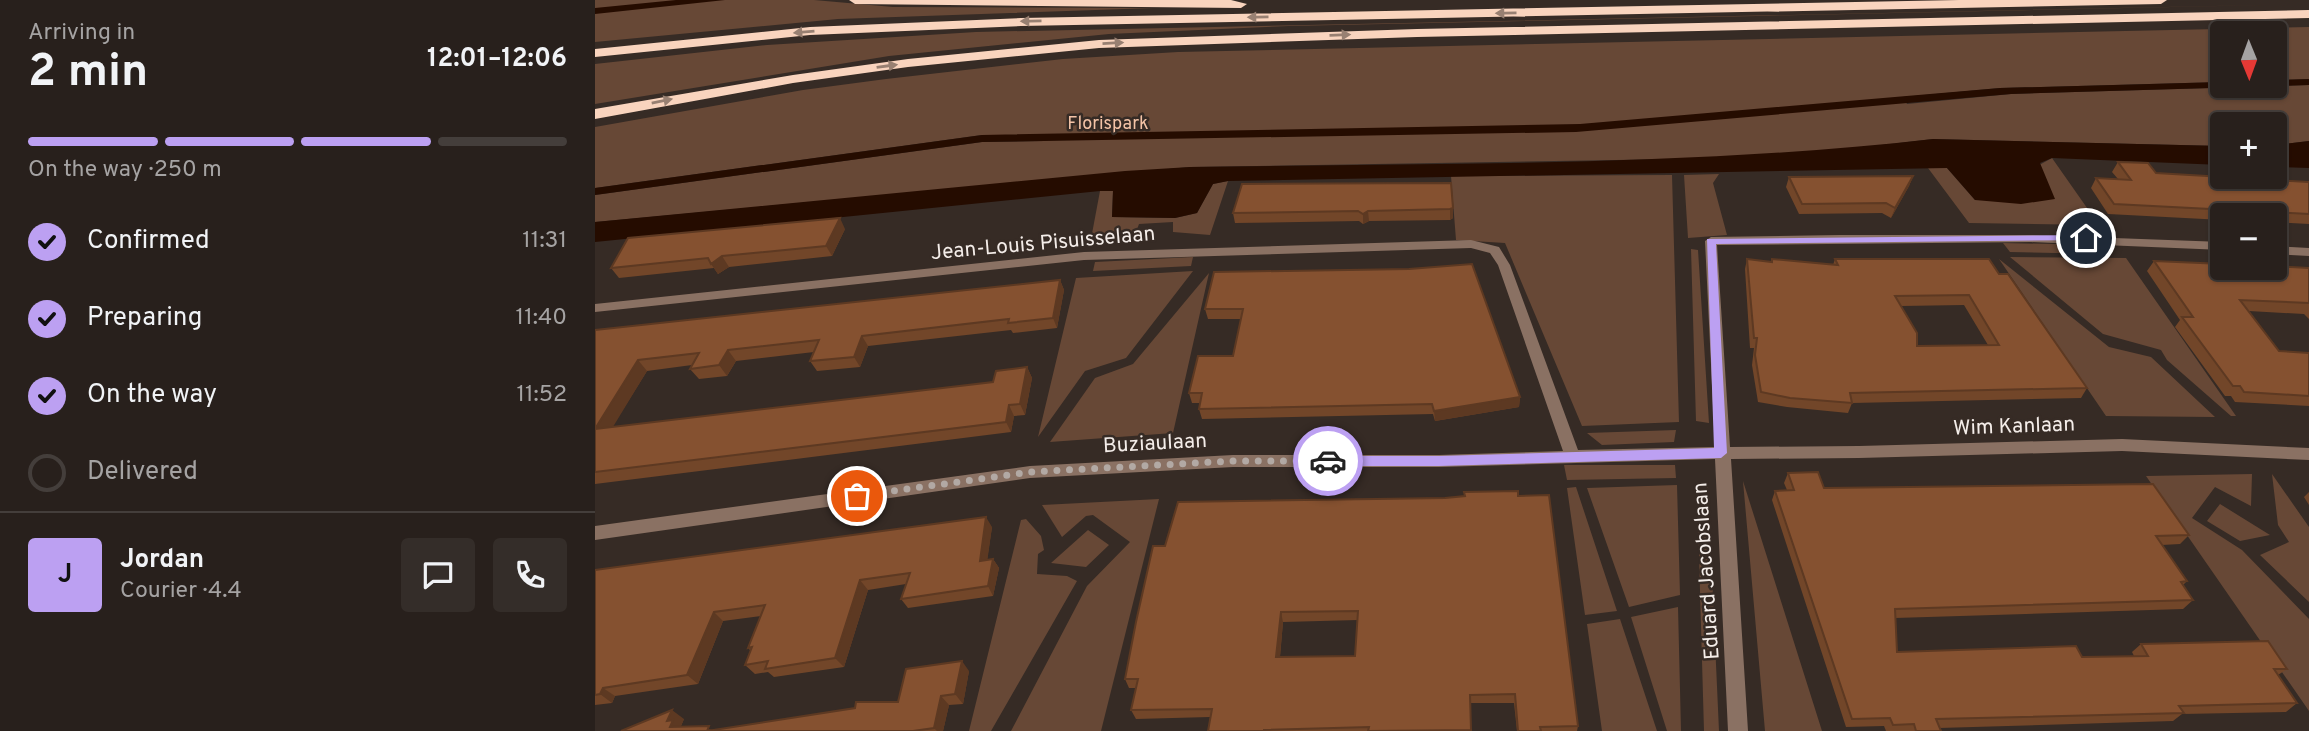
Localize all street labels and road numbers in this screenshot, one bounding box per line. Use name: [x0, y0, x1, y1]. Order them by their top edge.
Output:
street label: Jean-Louis Pisuisselaan: [930, 221, 1156, 267]
street label: Wim Kanlaan: [1952, 411, 2076, 443]
street label: Buziaulaan: [1102, 428, 1208, 460]
street label: Eduard Jacobslaan: [1687, 481, 1727, 661]

